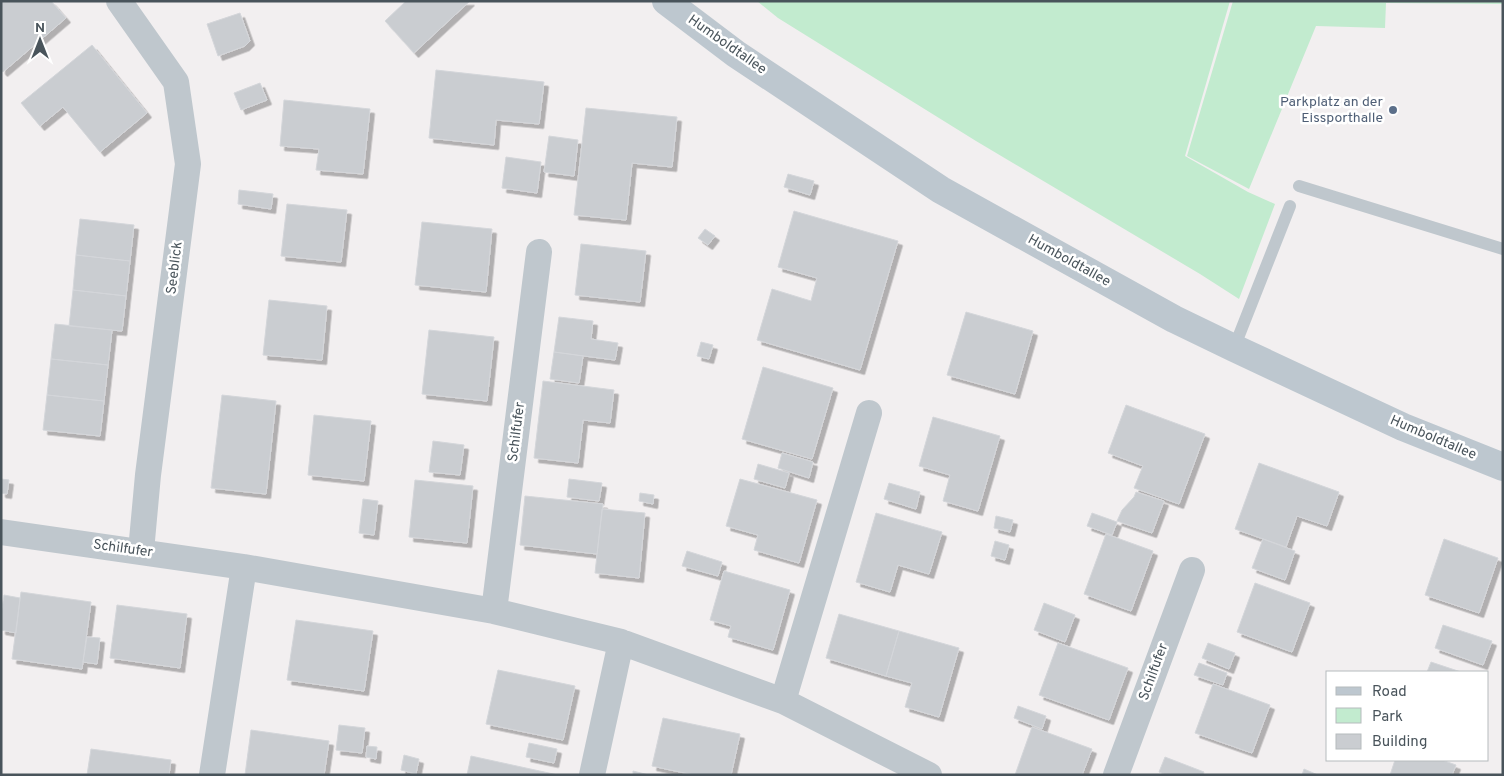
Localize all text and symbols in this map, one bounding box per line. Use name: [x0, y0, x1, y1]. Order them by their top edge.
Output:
street label: Humboldtallee: [684, 12, 770, 78]
north arrow: [15, 15, 65, 65]
text: N: [35, 20, 45, 37]
place label: Parkplatz an der Eissporthalle: [1280, 94, 1384, 127]
marker: Parkplatz an der Eissporthalle: [1387, 104, 1399, 116]
street label: Humboldtallee: [1025, 231, 1113, 291]
street label: Seeblick: [163, 241, 187, 295]
street label: Schilfufer: [505, 401, 529, 463]
street label: Humboldtallee: [1387, 412, 1479, 464]
street label: Schilfufer: [92, 536, 154, 562]
street label: Schilfufer: [1136, 640, 1172, 703]
legend: [1326, 671, 1489, 761]
text: Road: [1372, 683, 1407, 702]
text: Park: [1372, 708, 1403, 727]
text: Building: [1372, 733, 1427, 752]

